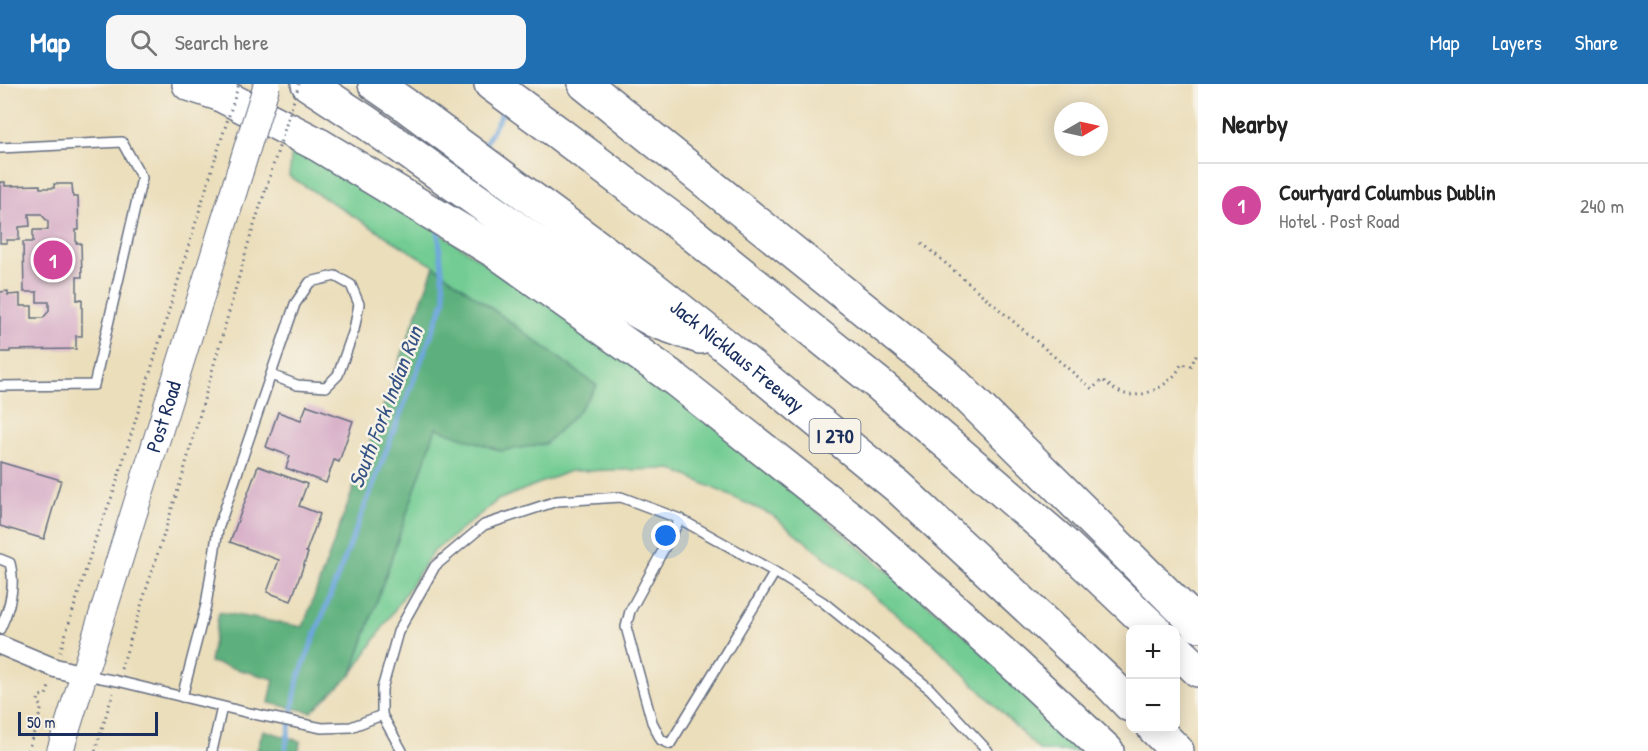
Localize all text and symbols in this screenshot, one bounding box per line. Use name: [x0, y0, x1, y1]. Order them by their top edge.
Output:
search box: [106, 15, 526, 69]
text: Map: [30, 23, 70, 61]
icon: search: [127, 26, 160, 59]
text: Search here: [175, 27, 269, 57]
text: Map: [1430, 28, 1459, 57]
text: Layers: [1492, 28, 1542, 57]
text: Share: [1575, 28, 1618, 57]
north arrow: [1054, 102, 1108, 156]
text: Nearby: [1222, 106, 1288, 141]
text: Courtyard Columbus Dublin: [1279, 177, 1496, 207]
text: 1: [1238, 192, 1245, 219]
text: 240 m: [1580, 192, 1624, 219]
text: Hotel · Post Road: [1279, 207, 1399, 234]
pin: 1: [34, 238, 72, 282]
street label: Jack Nicklaus Freeway: [664, 292, 811, 419]
water label: South Fork Indian Run: [340, 320, 430, 492]
street label: Post Road: [139, 377, 188, 456]
road number: I 270: [810, 419, 860, 453]
your location: [651, 521, 680, 550]
map controls: [1126, 625, 1180, 733]
button: +: [1126, 625, 1180, 679]
button: −: [1126, 679, 1180, 733]
scale bar: [18, 709, 158, 736]
text: 50 m: [27, 711, 56, 733]

